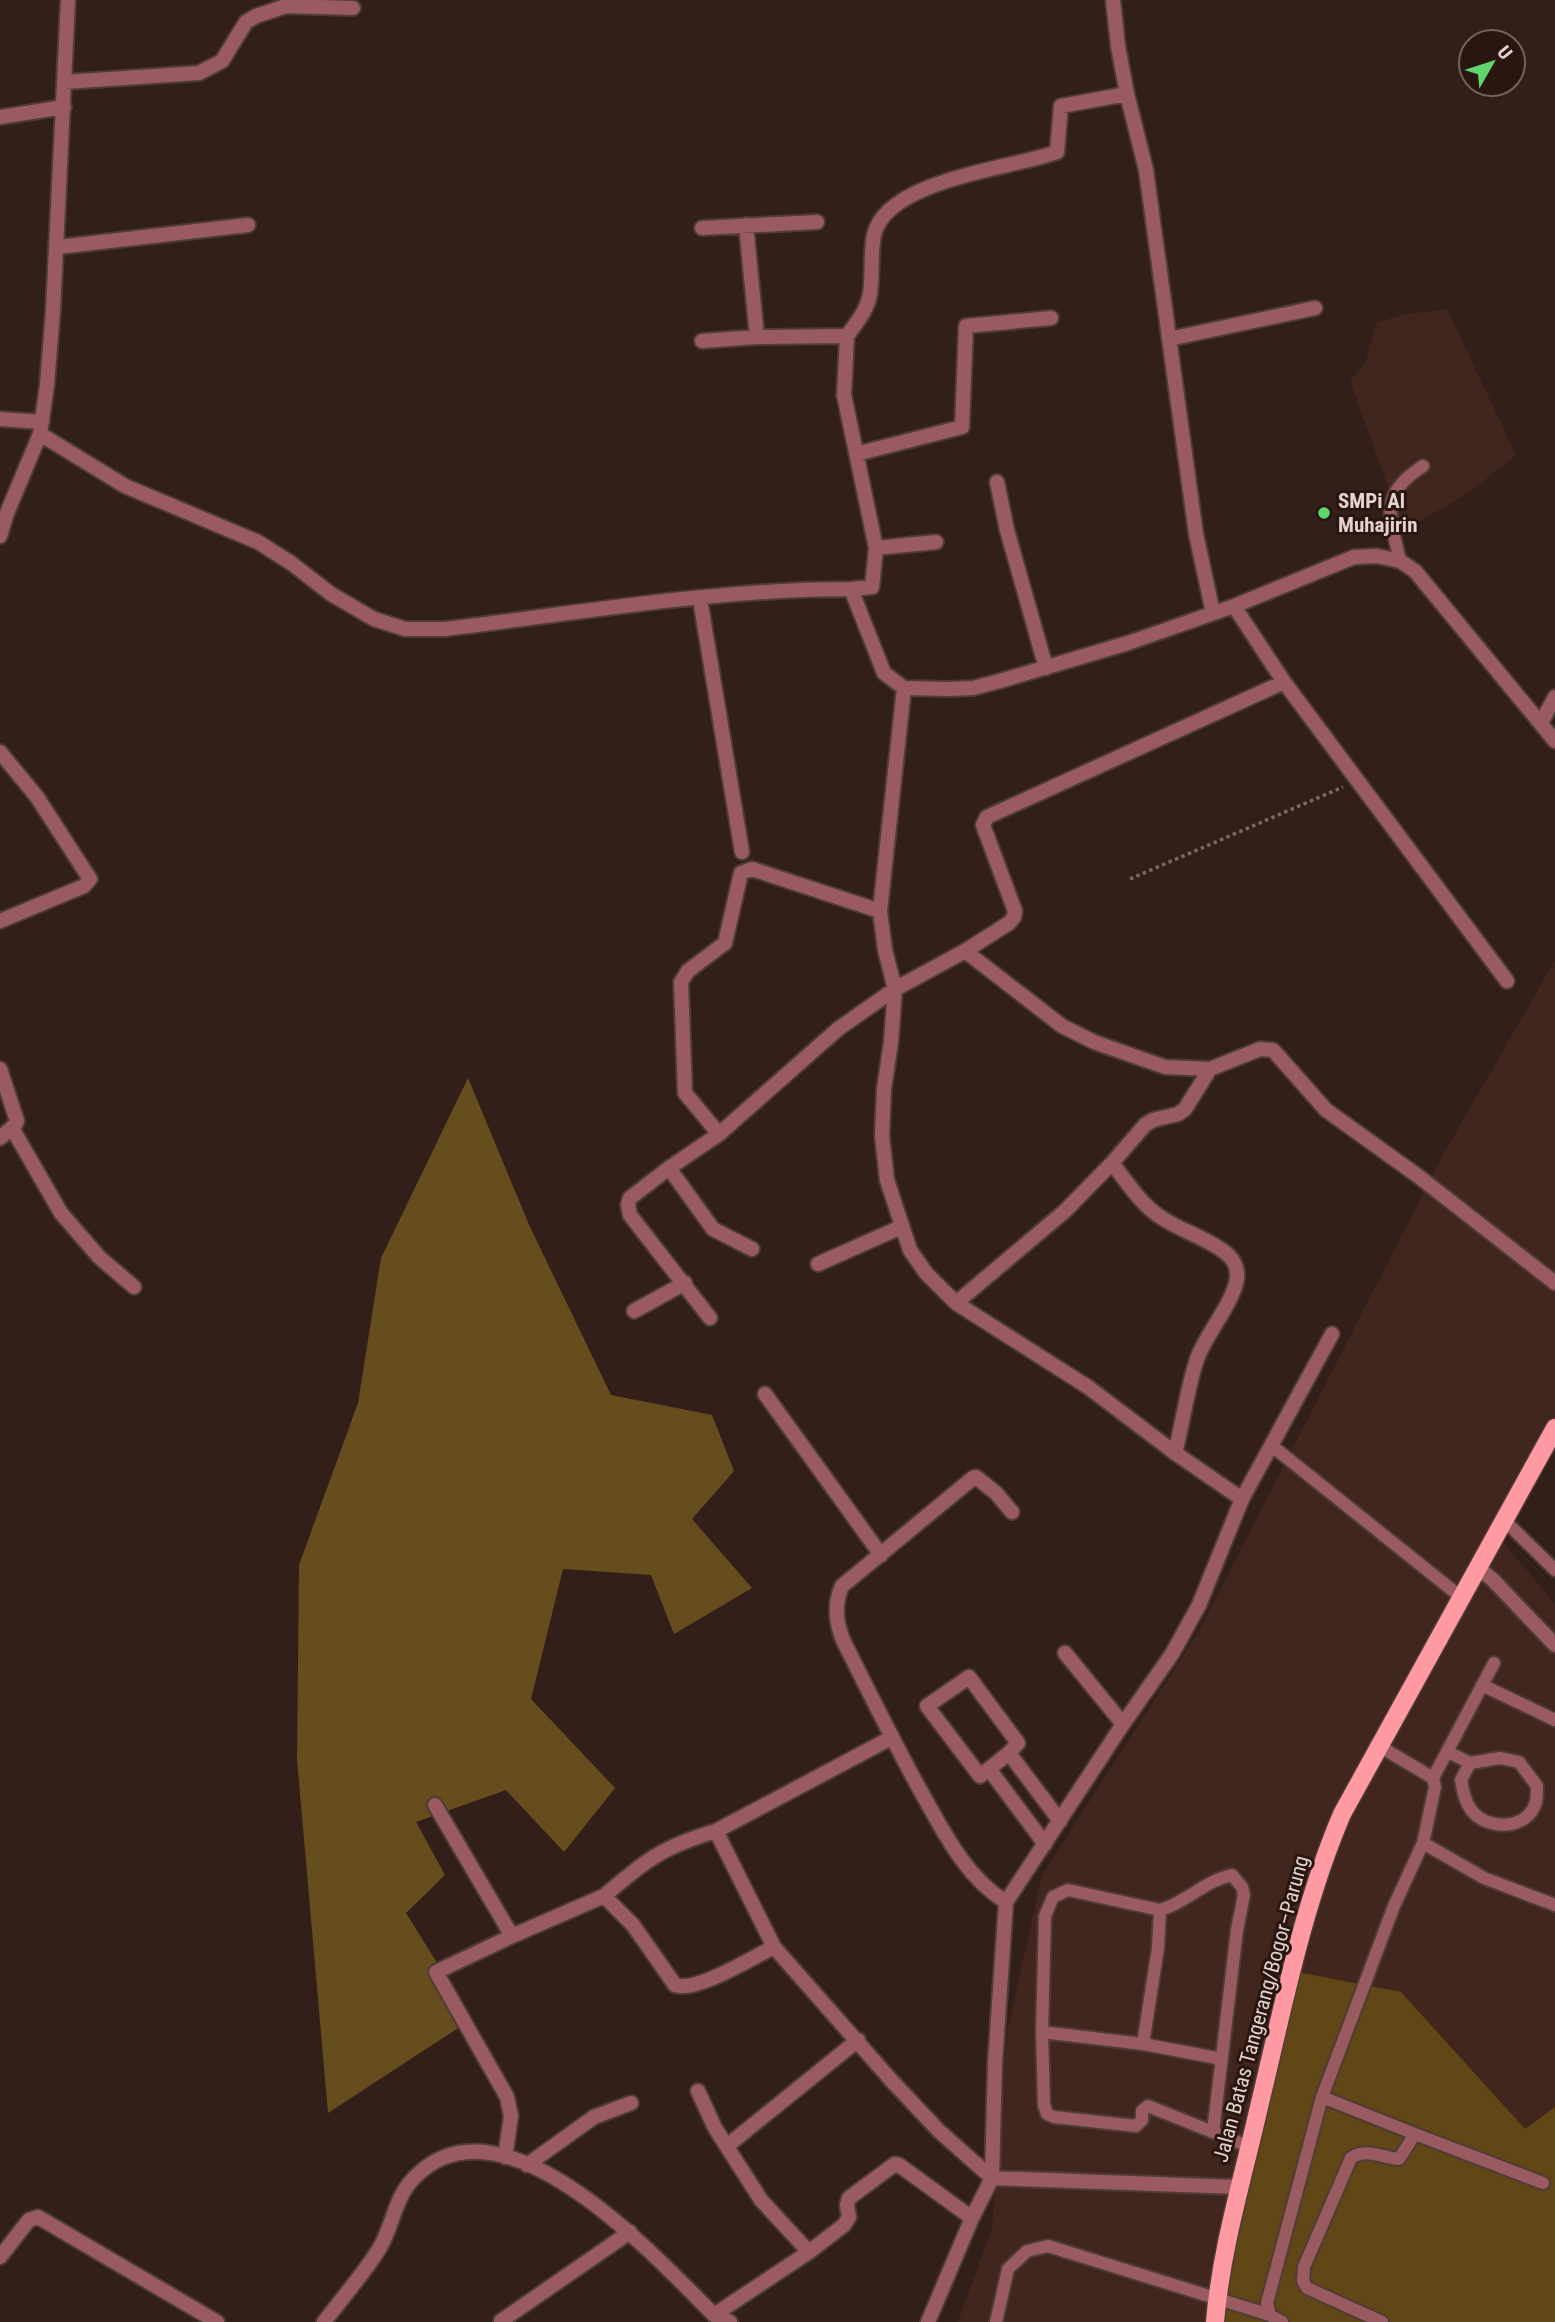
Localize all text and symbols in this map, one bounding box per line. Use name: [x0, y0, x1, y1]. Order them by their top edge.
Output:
north arrow: [1457, 28, 1527, 98]
text: U: [1492, 41, 1517, 64]
place label: SMPi Al Muhajirin: [1338, 489, 1418, 537]
marker: SMPi Al Muhajirin: [1316, 505, 1332, 521]
street label: Jalan Batas Tangerang/Bogor–Parung: [1208, 1853, 1314, 2165]

